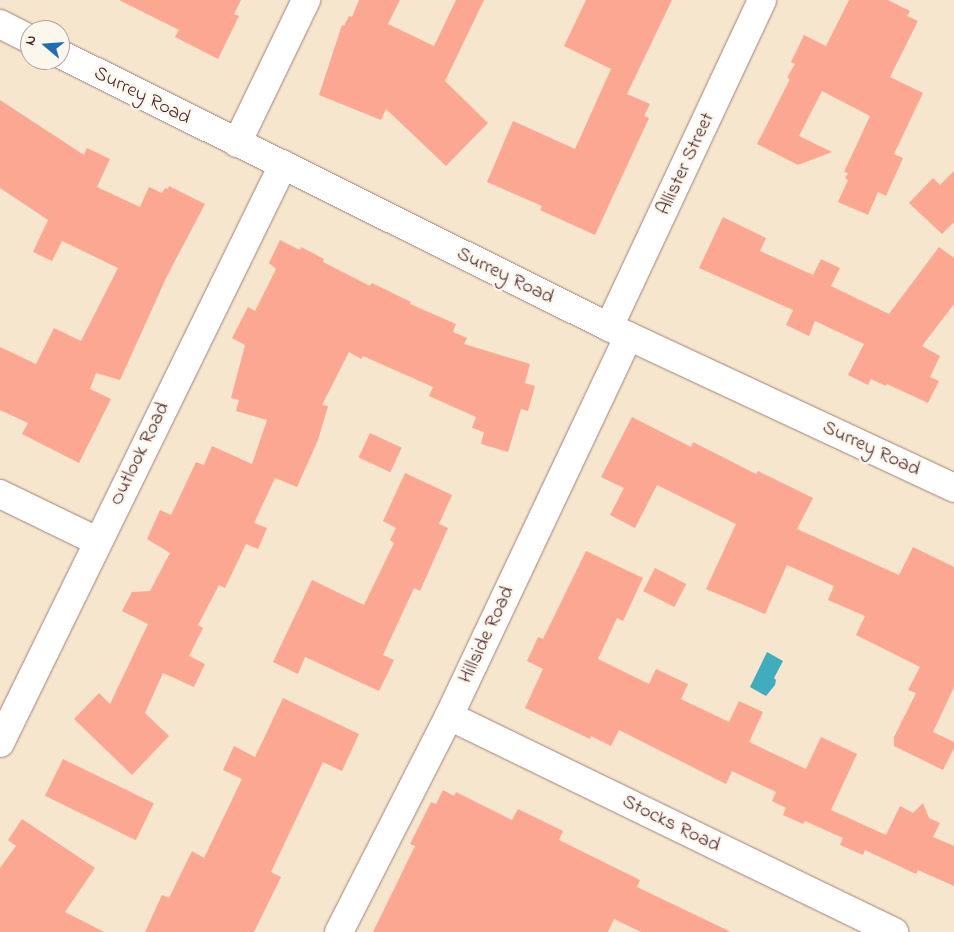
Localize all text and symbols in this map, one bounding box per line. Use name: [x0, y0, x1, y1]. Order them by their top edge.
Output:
north arrow: [20, 20, 70, 70]
text: N: [20, 33, 43, 48]
street label: Surrey Road: [90, 61, 194, 131]
street label: Allister Street: [652, 109, 720, 219]
street label: Surrey Road: [452, 242, 558, 310]
street label: Outlook Road: [105, 398, 175, 510]
street label: Surrey Road: [818, 416, 924, 482]
street label: Hillside Road: [454, 583, 520, 687]
street label: Stocks Road: [618, 790, 724, 858]

